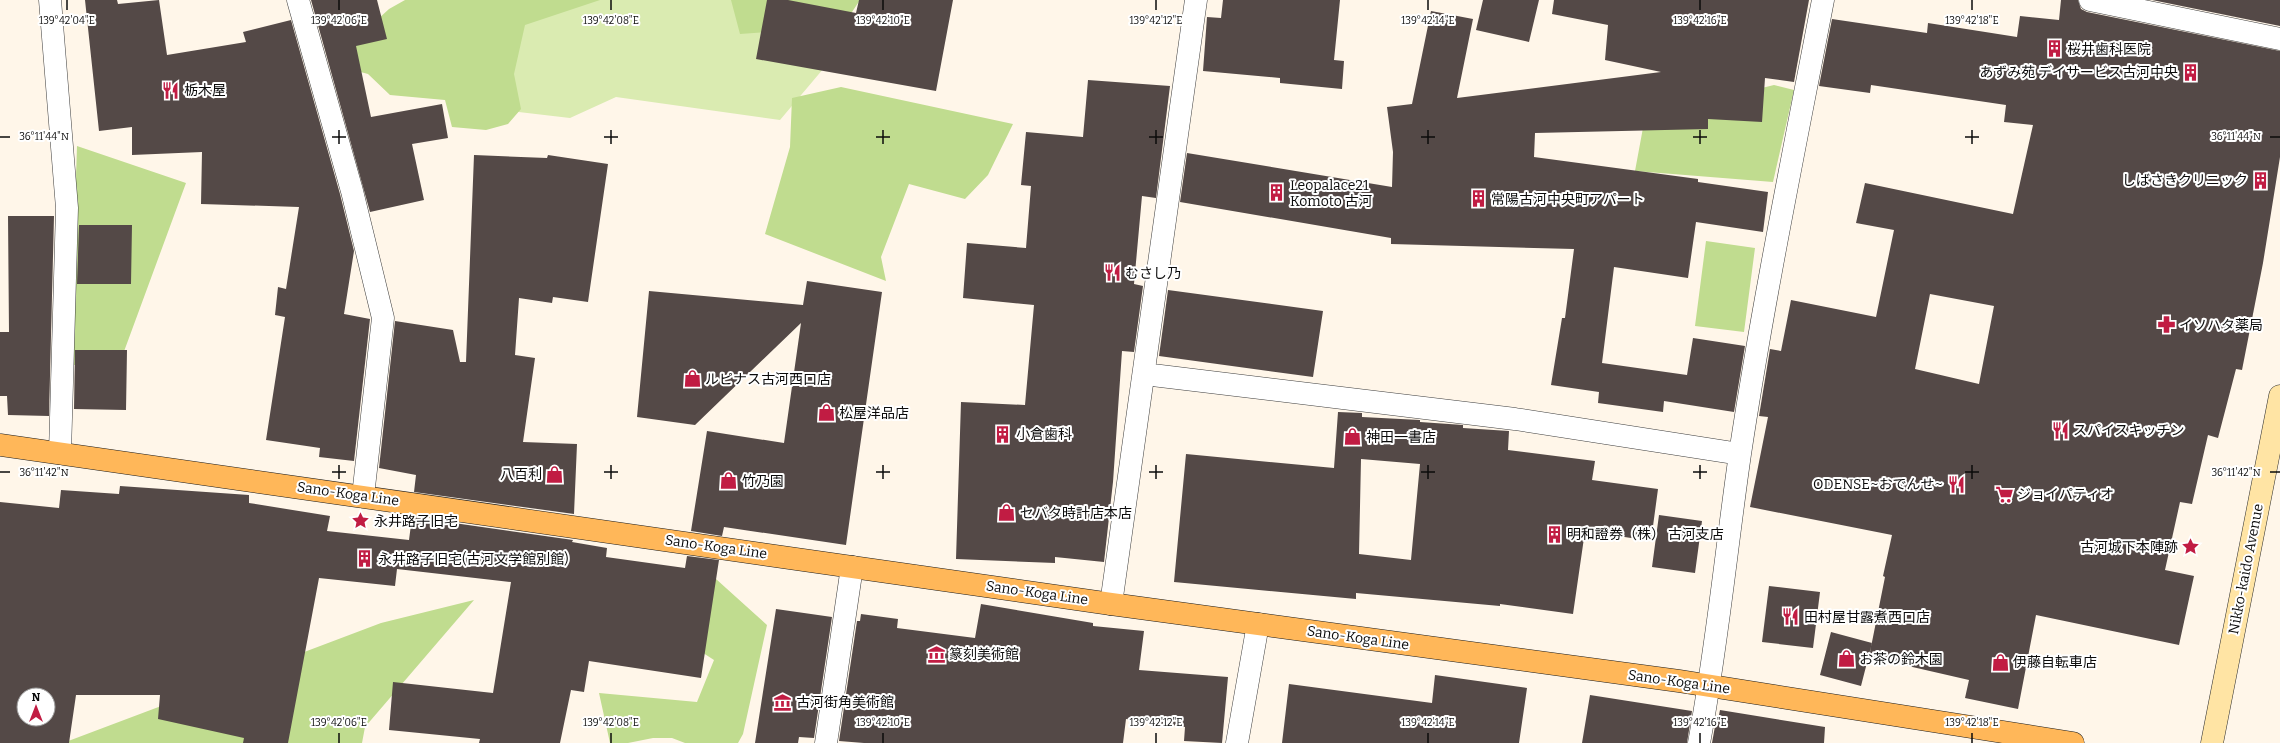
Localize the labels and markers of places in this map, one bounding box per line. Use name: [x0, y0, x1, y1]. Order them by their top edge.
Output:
building icon: 桜井歯科医院: [2044, 39, 2064, 59]
place label: 桜井歯科医院: [2067, 41, 2151, 58]
building icon: あずみ苑 デイサービス古河中央: [2181, 62, 2201, 82]
place label: あずみ苑 デイサービス古河中央: [1979, 64, 2178, 81]
restaurant icon: 栃木屋: [161, 80, 181, 100]
place label: 栃木屋: [184, 82, 226, 99]
building icon: しばさきクリニック: [2251, 170, 2271, 190]
place label: しばさきクリニック: [2122, 172, 2248, 189]
place label: Leopalace21 Komoto 古河: [1290, 177, 1373, 210]
building icon: Leopalace21 Komoto 古河: [1267, 183, 1287, 203]
building icon: 常陽古河中央町アパート: [1468, 189, 1488, 209]
place label: 常陽古河中央町アパート: [1491, 191, 1645, 208]
restaurant icon: むさし乃: [1102, 263, 1122, 283]
place label: むさし乃: [1125, 265, 1181, 282]
pharmacy icon: イソハタ薬局: [2156, 315, 2176, 335]
place label: イソハタ薬局: [2179, 317, 2263, 334]
shop icon: ルピナス古河西口店: [682, 369, 702, 389]
place label: ルピナス古河西口店: [705, 371, 831, 388]
shop icon: 松屋洋品店: [816, 403, 836, 423]
place label: 松屋洋品店: [839, 405, 909, 422]
restaurant icon: スパイスキッチン: [2050, 420, 2070, 440]
place label: スパイスキッチン: [2073, 422, 2185, 439]
building icon: 小倉歯科: [993, 424, 1013, 444]
place label: 小倉歯科: [1016, 426, 1072, 443]
shop icon: 神田一書店: [1343, 427, 1363, 447]
place label: 神田一書店: [1366, 429, 1436, 446]
shop icon: 八百利: [545, 464, 565, 484]
place label: 八百利: [500, 466, 542, 483]
shop icon: 竹乃園: [719, 471, 739, 491]
place label: 竹乃園: [742, 473, 784, 490]
restaurant icon: ODENSE~おでんせ~: [1946, 474, 1966, 494]
place label: ODENSE~おでんせ~: [1813, 476, 1943, 493]
supermarket icon: ジョイパティオ: [1994, 484, 2014, 504]
place label: ジョイパティオ: [2017, 486, 2114, 503]
shop icon: セバタ時計店本店: [997, 503, 1017, 523]
place label: セバタ時計店本店: [1020, 505, 1132, 522]
place icon: 永井路子旧宅: [351, 511, 371, 531]
place label: 永井路子旧宅: [374, 513, 458, 530]
building icon: 明和證券（株） 古河支店: [1544, 524, 1564, 544]
place label: 明和證券（株） 古河支店: [1567, 526, 1724, 543]
place icon: 古河城下本陣跡: [2181, 537, 2201, 557]
place label: 古河城下本陣跡: [2080, 539, 2178, 556]
building icon: 永井路子旧宅(古河文学館別館): [355, 549, 375, 569]
place label: 永井路子旧宅(古河文学館別館): [378, 551, 569, 568]
restaurant icon: 田村屋甘露煮西口店: [1781, 607, 1801, 627]
place label: 田村屋甘露煮西口店: [1804, 609, 1930, 626]
museum icon: 篆刻美術館: [926, 644, 946, 664]
place label: 篆刻美術館: [949, 646, 1019, 663]
shop icon: お茶の鈴木園: [1836, 649, 1856, 669]
place label: お茶の鈴木園: [1859, 651, 1943, 668]
shop icon: 伊藤自転車店: [1990, 652, 2010, 672]
place label: 伊藤自転車店: [2013, 654, 2097, 671]
museum icon: 古河街角美術館: [773, 692, 793, 712]
place label: 古河街角美術館: [796, 694, 894, 711]

